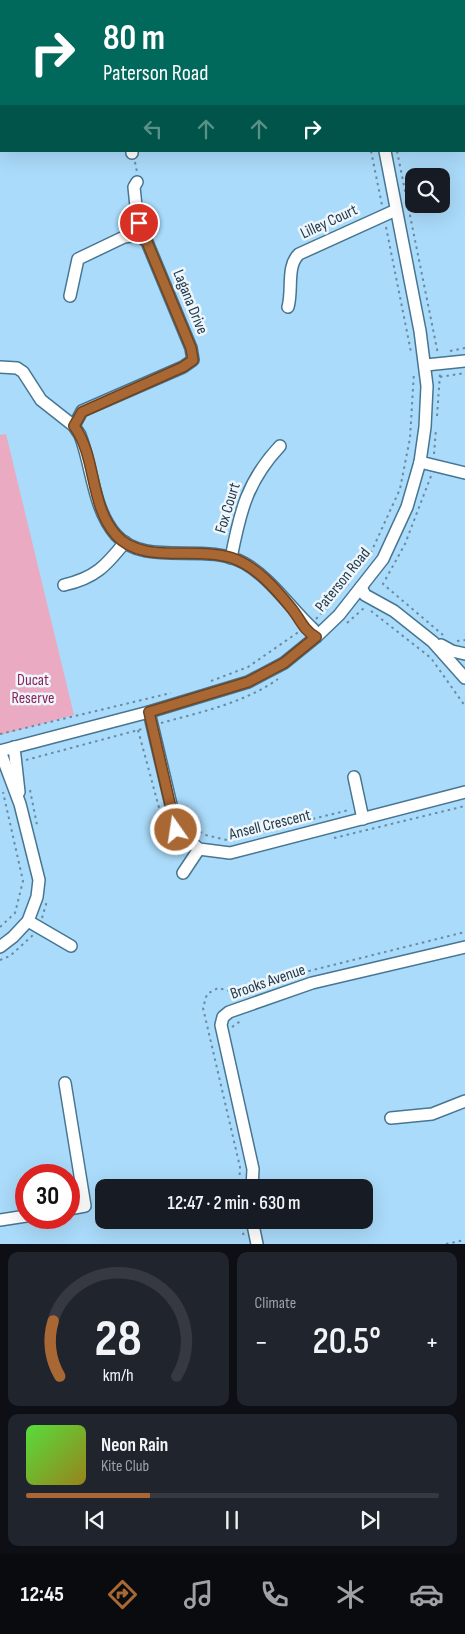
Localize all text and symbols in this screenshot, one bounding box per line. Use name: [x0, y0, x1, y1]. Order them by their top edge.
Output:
text: 80 m: [103, 17, 165, 60]
icon: right: [20, 20, 85, 85]
text: Paterson Road: [103, 60, 208, 87]
icon: left: [139, 115, 167, 143]
icon: ahead: [192, 115, 220, 143]
icon: ahead: [245, 115, 273, 143]
icon: right: [298, 115, 326, 143]
map controls: [405, 168, 450, 213]
button: search: [405, 168, 450, 213]
street label: Lilley Court: [298, 201, 361, 243]
pin: [118, 202, 160, 244]
icon: arrive: [125, 209, 153, 237]
street label: Lagana Drive: [168, 267, 212, 337]
street label: Fox Court: [211, 480, 245, 535]
street label: Paterson Road: [311, 544, 375, 616]
park label: Ducat Reserve: [11, 671, 55, 708]
position arrow: [149, 803, 201, 855]
street label: Ansell Crescent: [226, 806, 313, 845]
street label: Brooks Avenue: [228, 960, 308, 1004]
speed limit sign: 30: [15, 1164, 80, 1229]
text: 12:47 · 2 min · 630 m: [168, 1192, 300, 1215]
text: Climate: [255, 1294, 296, 1313]
text: 28: [95, 1308, 142, 1371]
text: 20.5°: [312, 1319, 381, 1364]
text: −: [255, 1326, 268, 1359]
text: +: [425, 1326, 439, 1359]
text: km/h: [103, 1365, 134, 1386]
text: Neon Rain: [101, 1434, 168, 1457]
text: Kite Club: [101, 1457, 149, 1476]
icon: previous: [81, 1506, 109, 1534]
icon: pause: [218, 1506, 246, 1534]
icon: next: [356, 1506, 384, 1534]
icon: directions: [105, 1577, 140, 1612]
icon: music: [181, 1577, 216, 1612]
icon: phone: [257, 1577, 292, 1612]
icon: climate: [333, 1577, 368, 1612]
icon: car: [409, 1577, 444, 1612]
text: 12:45: [21, 1581, 64, 1608]

